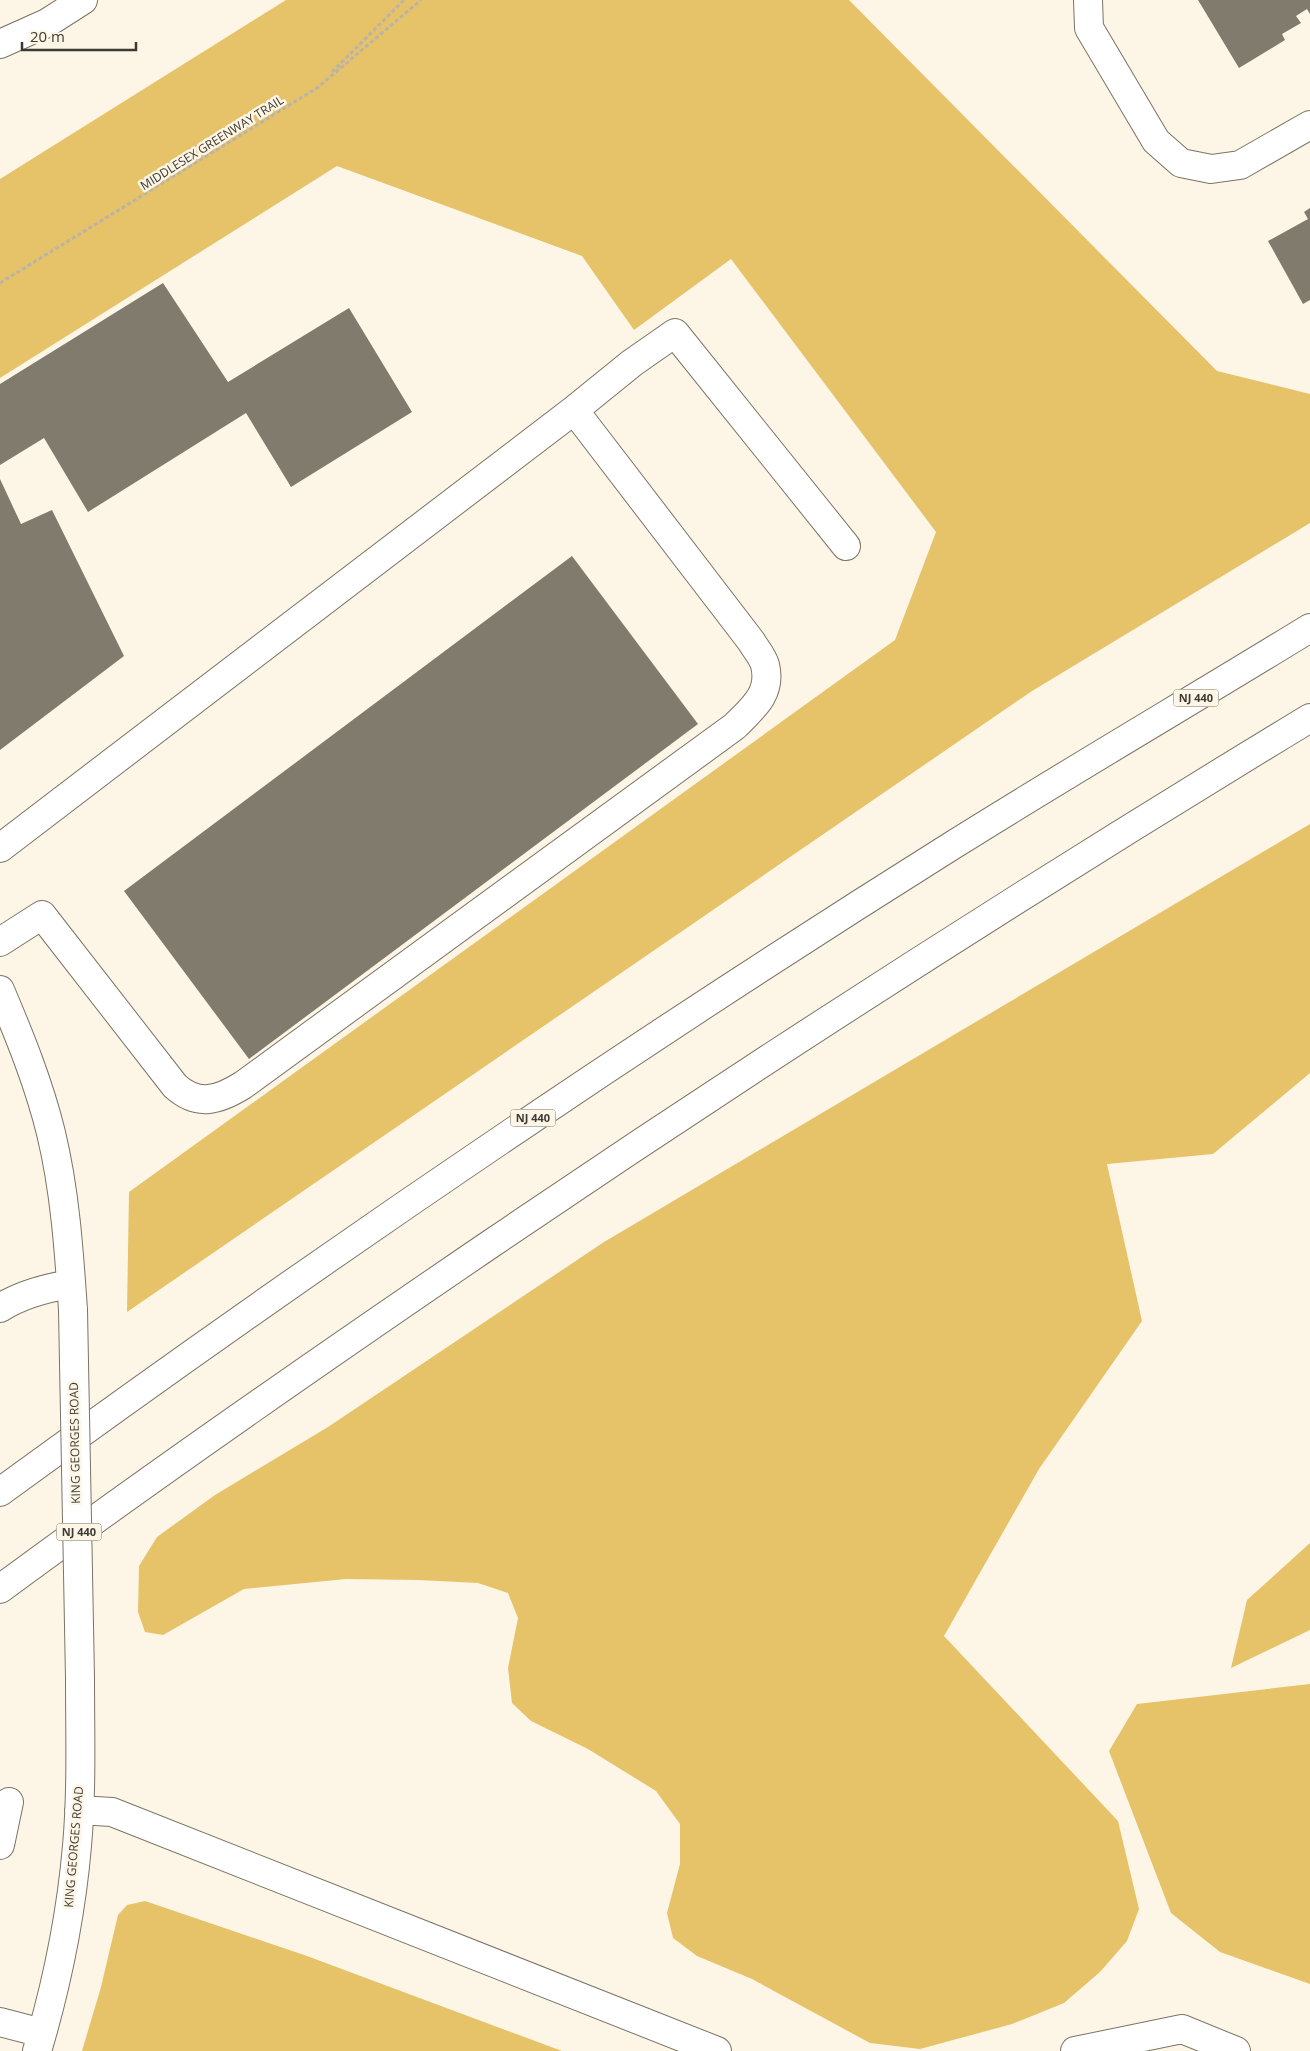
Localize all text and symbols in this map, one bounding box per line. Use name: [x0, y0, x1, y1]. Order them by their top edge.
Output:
scale bar: [22, 20, 136, 52]
text: 20 m: [30, 26, 65, 46]
street label: MIDDLESEX GREENWAY TRAIL: [137, 91, 287, 194]
road number: NJ 440: [1174, 690, 1218, 706]
road number: NJ 440: [510, 1110, 556, 1126]
street label: KING GEORGES ROAD: [65, 1382, 84, 1504]
road number: NJ 440: [56, 1524, 102, 1540]
street label: KING GEORGES ROAD: [60, 1786, 87, 1908]

